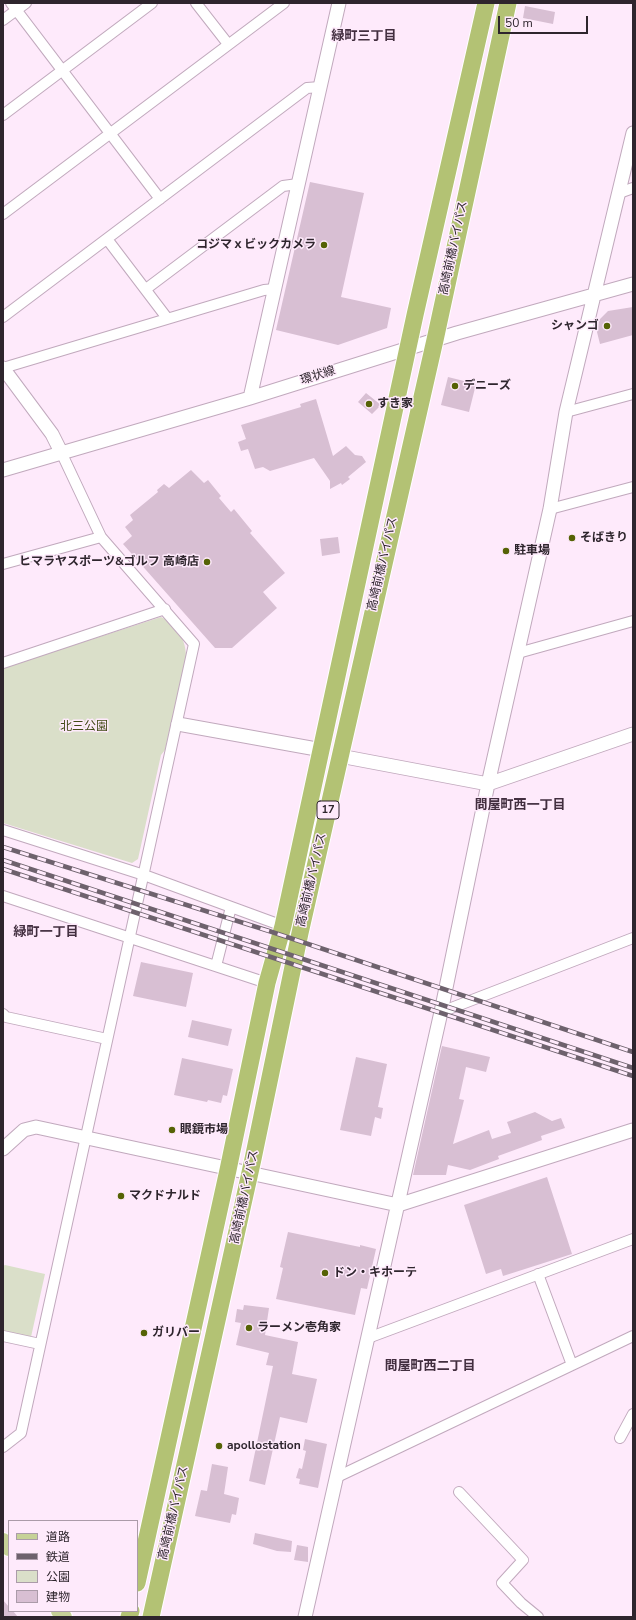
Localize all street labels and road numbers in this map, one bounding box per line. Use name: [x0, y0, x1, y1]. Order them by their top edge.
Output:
street label: 高崎前橋バイパス: [437, 200, 471, 296]
street label: 環状線: [299, 364, 337, 388]
street label: 高崎前橋バイパス: [365, 516, 401, 612]
road number: 17: [317, 801, 339, 819]
street label: 高崎前橋バイパス: [294, 832, 330, 928]
street label: 高崎前橋バイパス: [228, 1149, 262, 1245]
street label: 高崎前橋バイパス: [156, 1465, 192, 1561]

